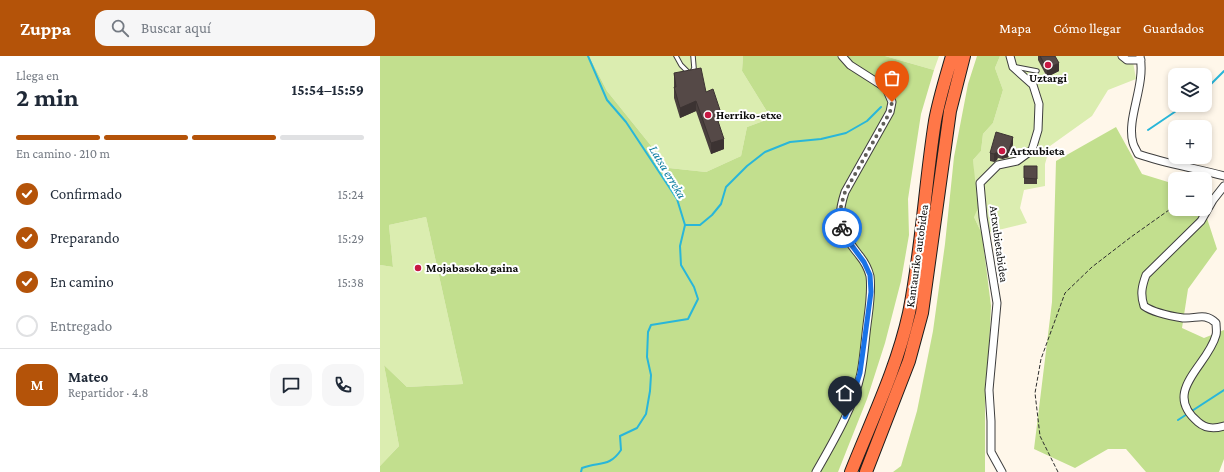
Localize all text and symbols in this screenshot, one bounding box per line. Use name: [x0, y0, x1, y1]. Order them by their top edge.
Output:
search box: [95, 10, 375, 46]
icon: search: [109, 17, 131, 39]
text: Zuppa: [20, 18, 71, 39]
text: Buscar aquí: [141, 20, 211, 36]
text: Mapa: [999, 20, 1031, 36]
text: Cómo llegar: [1053, 20, 1121, 36]
text: Guardados: [1143, 20, 1204, 36]
marker: Uztargi: [1043, 60, 1053, 70]
pin: [875, 61, 909, 102]
icon: bag: [881, 67, 903, 89]
text: Llega en: [16, 68, 59, 83]
map controls: [1168, 68, 1212, 216]
button: layers: [1168, 68, 1212, 112]
place label: Uztargi: [1029, 71, 1067, 85]
text: 15:54–15:59: [292, 82, 364, 98]
text: 2 min: [16, 83, 79, 112]
place label: Herriko-etxe: [716, 108, 782, 122]
marker: Herriko-etxe: [703, 110, 713, 120]
button: +: [1168, 120, 1212, 164]
water label: Latsa erreka: [646, 143, 690, 201]
place label: Artxubieta: [1009, 144, 1065, 158]
text: En camino · 210 m: [16, 146, 110, 161]
marker: Artxubieta: [997, 146, 1007, 156]
button: −: [1168, 172, 1212, 216]
icon: check: [16, 183, 38, 205]
text: Confirmado: [50, 186, 122, 202]
text: 15:24: [338, 187, 364, 202]
street label: Kantauriko autobidea: [903, 203, 931, 309]
street label: Artxubietabidea: [987, 205, 1011, 284]
courier: [822, 208, 862, 248]
icon: bike: [831, 217, 853, 239]
icon: check: [16, 227, 38, 249]
text: Preparando: [50, 230, 119, 246]
text: 15:29: [338, 231, 364, 246]
place label: Mojabasoko gaina: [426, 261, 519, 275]
marker: Mojabasoko gaina: [413, 263, 423, 273]
icon: check: [16, 271, 38, 293]
text: En camino: [50, 274, 114, 290]
text: 15:38: [337, 275, 364, 290]
text: Entregado: [50, 318, 112, 334]
button: chat: [270, 364, 312, 406]
button: phone: [322, 364, 364, 406]
text: Mateo: [68, 369, 108, 385]
pin: [828, 376, 862, 417]
text: M: [30, 377, 44, 393]
icon: home: [834, 382, 856, 404]
text: Repartidor · 4.8: [68, 385, 148, 400]

